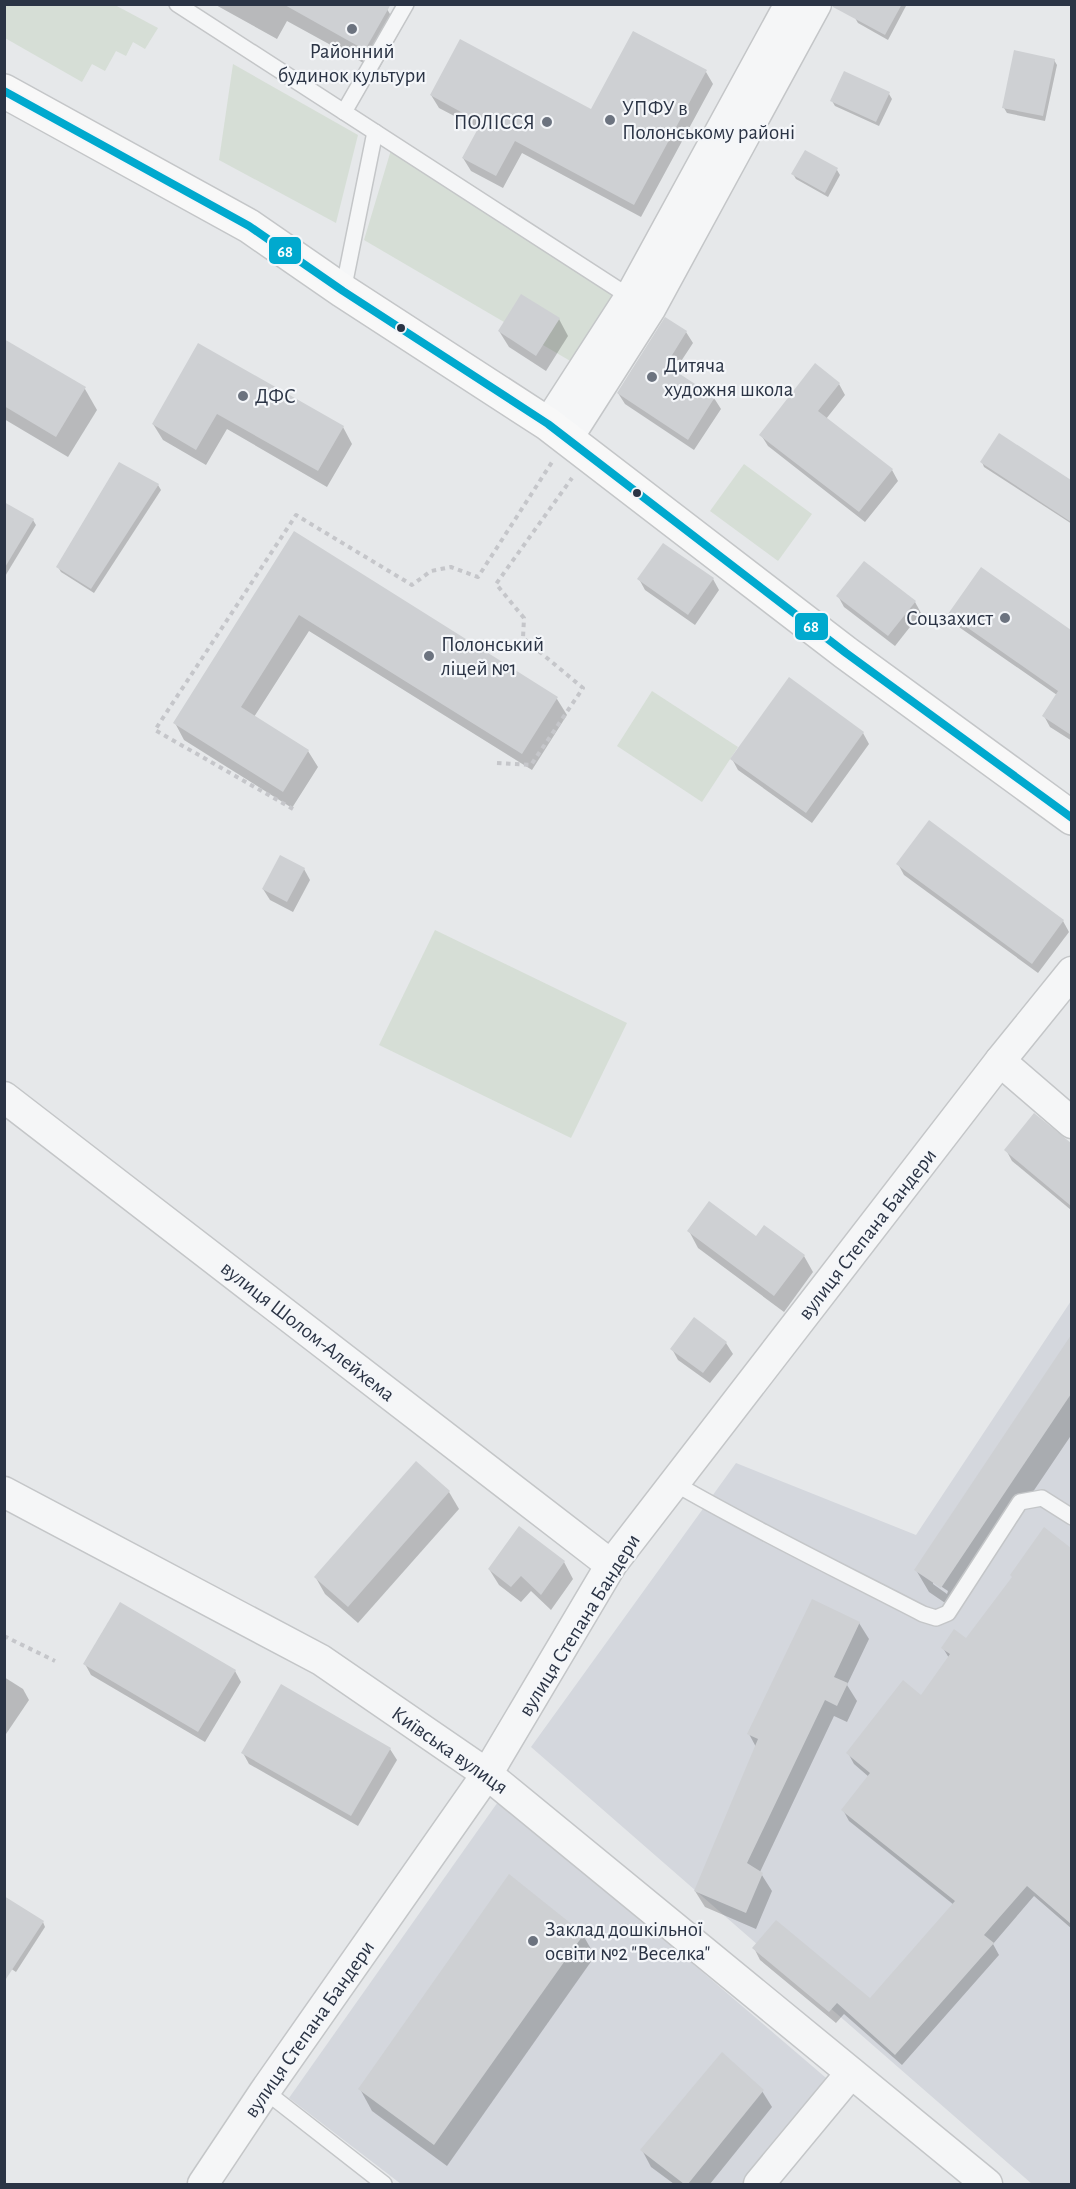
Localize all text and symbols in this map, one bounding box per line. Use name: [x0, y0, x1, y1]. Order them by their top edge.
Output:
marker: Районний будинок культури: [345, 22, 359, 36]
place label: Районний будинок культури: [278, 41, 426, 86]
place label: УПФУ в Полонському районі: [622, 98, 795, 143]
place label: ПОЛІССЯ: [454, 112, 535, 133]
marker: УПФУ в Полонському районі: [603, 113, 617, 127]
marker: ПОЛІССЯ: [540, 115, 554, 129]
line badge: 68: [268, 236, 302, 265]
text: 68: [277, 244, 293, 260]
unlabelled marker: [395, 322, 407, 334]
place label: Дитяча художня школа: [664, 355, 794, 400]
marker: Дитяча художня школа: [645, 370, 659, 384]
place label: ДФС: [255, 386, 296, 407]
marker: ДФС: [236, 389, 250, 403]
unlabelled marker: [631, 487, 643, 499]
place label: Соцзахист: [906, 608, 993, 629]
marker: Соцзахист: [998, 611, 1012, 625]
line badge: 68: [794, 612, 829, 641]
text: 68: [803, 619, 819, 635]
place label: Полонський ліцей №1: [441, 634, 544, 679]
marker: Полонський ліцей №1: [422, 649, 436, 663]
street label: вулиця Степана Бандери: [794, 1145, 941, 1324]
street label: вулиця Шолом-Алейхема: [217, 1257, 399, 1406]
street label: вулиця Степана Бандери: [515, 1530, 644, 1720]
street label: Київська вулиця: [388, 1703, 512, 1798]
place label: Заклад дошкільної освіти №2 "Веселка": [545, 1919, 710, 1964]
marker: Заклад дошкільної освіти №2 "Веселка": [526, 1934, 540, 1948]
street label: вулиця Степана Бандери: [240, 1937, 378, 2122]

